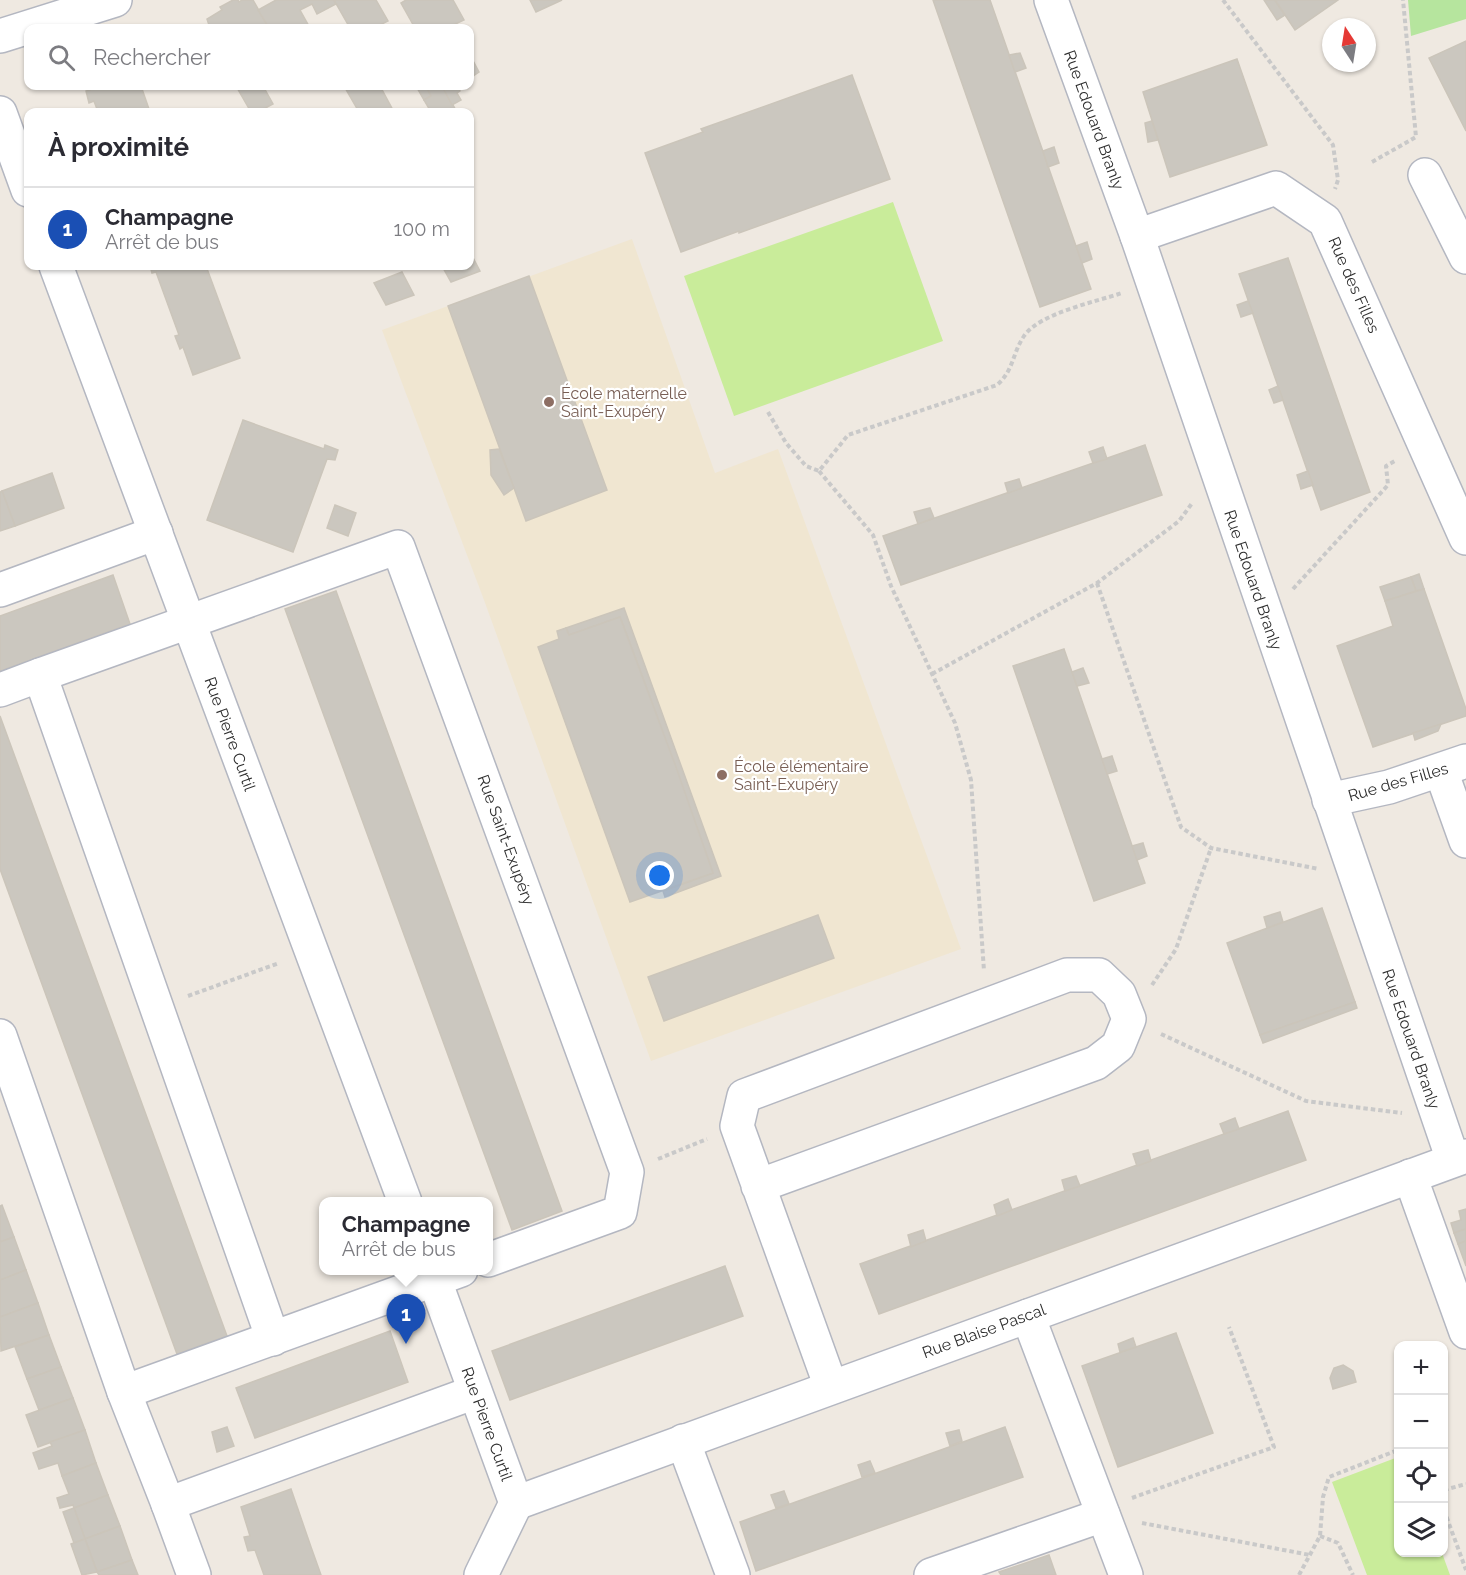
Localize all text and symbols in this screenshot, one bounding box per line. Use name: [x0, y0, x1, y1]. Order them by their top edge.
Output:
north arrow: [1322, 18, 1376, 72]
search box: [24, 24, 474, 90]
icon: search: [45, 41, 78, 74]
text: Rechercher: [93, 44, 211, 70]
street label: Rue Edouard Branly: [1060, 48, 1128, 193]
text: À proximité: [48, 132, 189, 162]
text: Champagne: [105, 204, 233, 230]
text: 1: [63, 217, 72, 241]
text: 100 m: [393, 217, 450, 241]
text: Arrêt de bus: [105, 230, 219, 254]
street label: Rue des Filles: [1324, 234, 1384, 336]
place label: École maternelle Saint-Exupéry: [561, 383, 687, 421]
marker: École maternelle Saint-Exupéry: [542, 395, 556, 409]
street label: Rue Edouard Branly: [1220, 507, 1286, 653]
street label: Rue Pierre Curtil: [201, 674, 260, 794]
place label: École élémentaire Saint-Exupéry: [734, 756, 868, 794]
street label: Rue des Filles: [1346, 759, 1450, 805]
marker: École élémentaire Saint-Exupéry: [715, 768, 729, 782]
street label: Rue Saint-Exupéry: [474, 772, 539, 908]
your location: [645, 861, 674, 890]
street label: Rue Edouard Branly: [1378, 966, 1444, 1112]
popup: [319, 1197, 493, 1275]
text: Champagne: [342, 1211, 470, 1237]
text: Arrêt de bus: [342, 1237, 456, 1261]
pin: 1: [386, 1294, 426, 1344]
street label: Rue Blaise Pascal: [920, 1300, 1049, 1362]
map controls: [1394, 1341, 1448, 1557]
button: +: [1394, 1341, 1448, 1395]
street label: Rue Pierre Curtil: [458, 1364, 517, 1484]
button: −: [1394, 1395, 1448, 1449]
button: locate: [1394, 1449, 1448, 1503]
button: layers: [1394, 1503, 1448, 1557]

